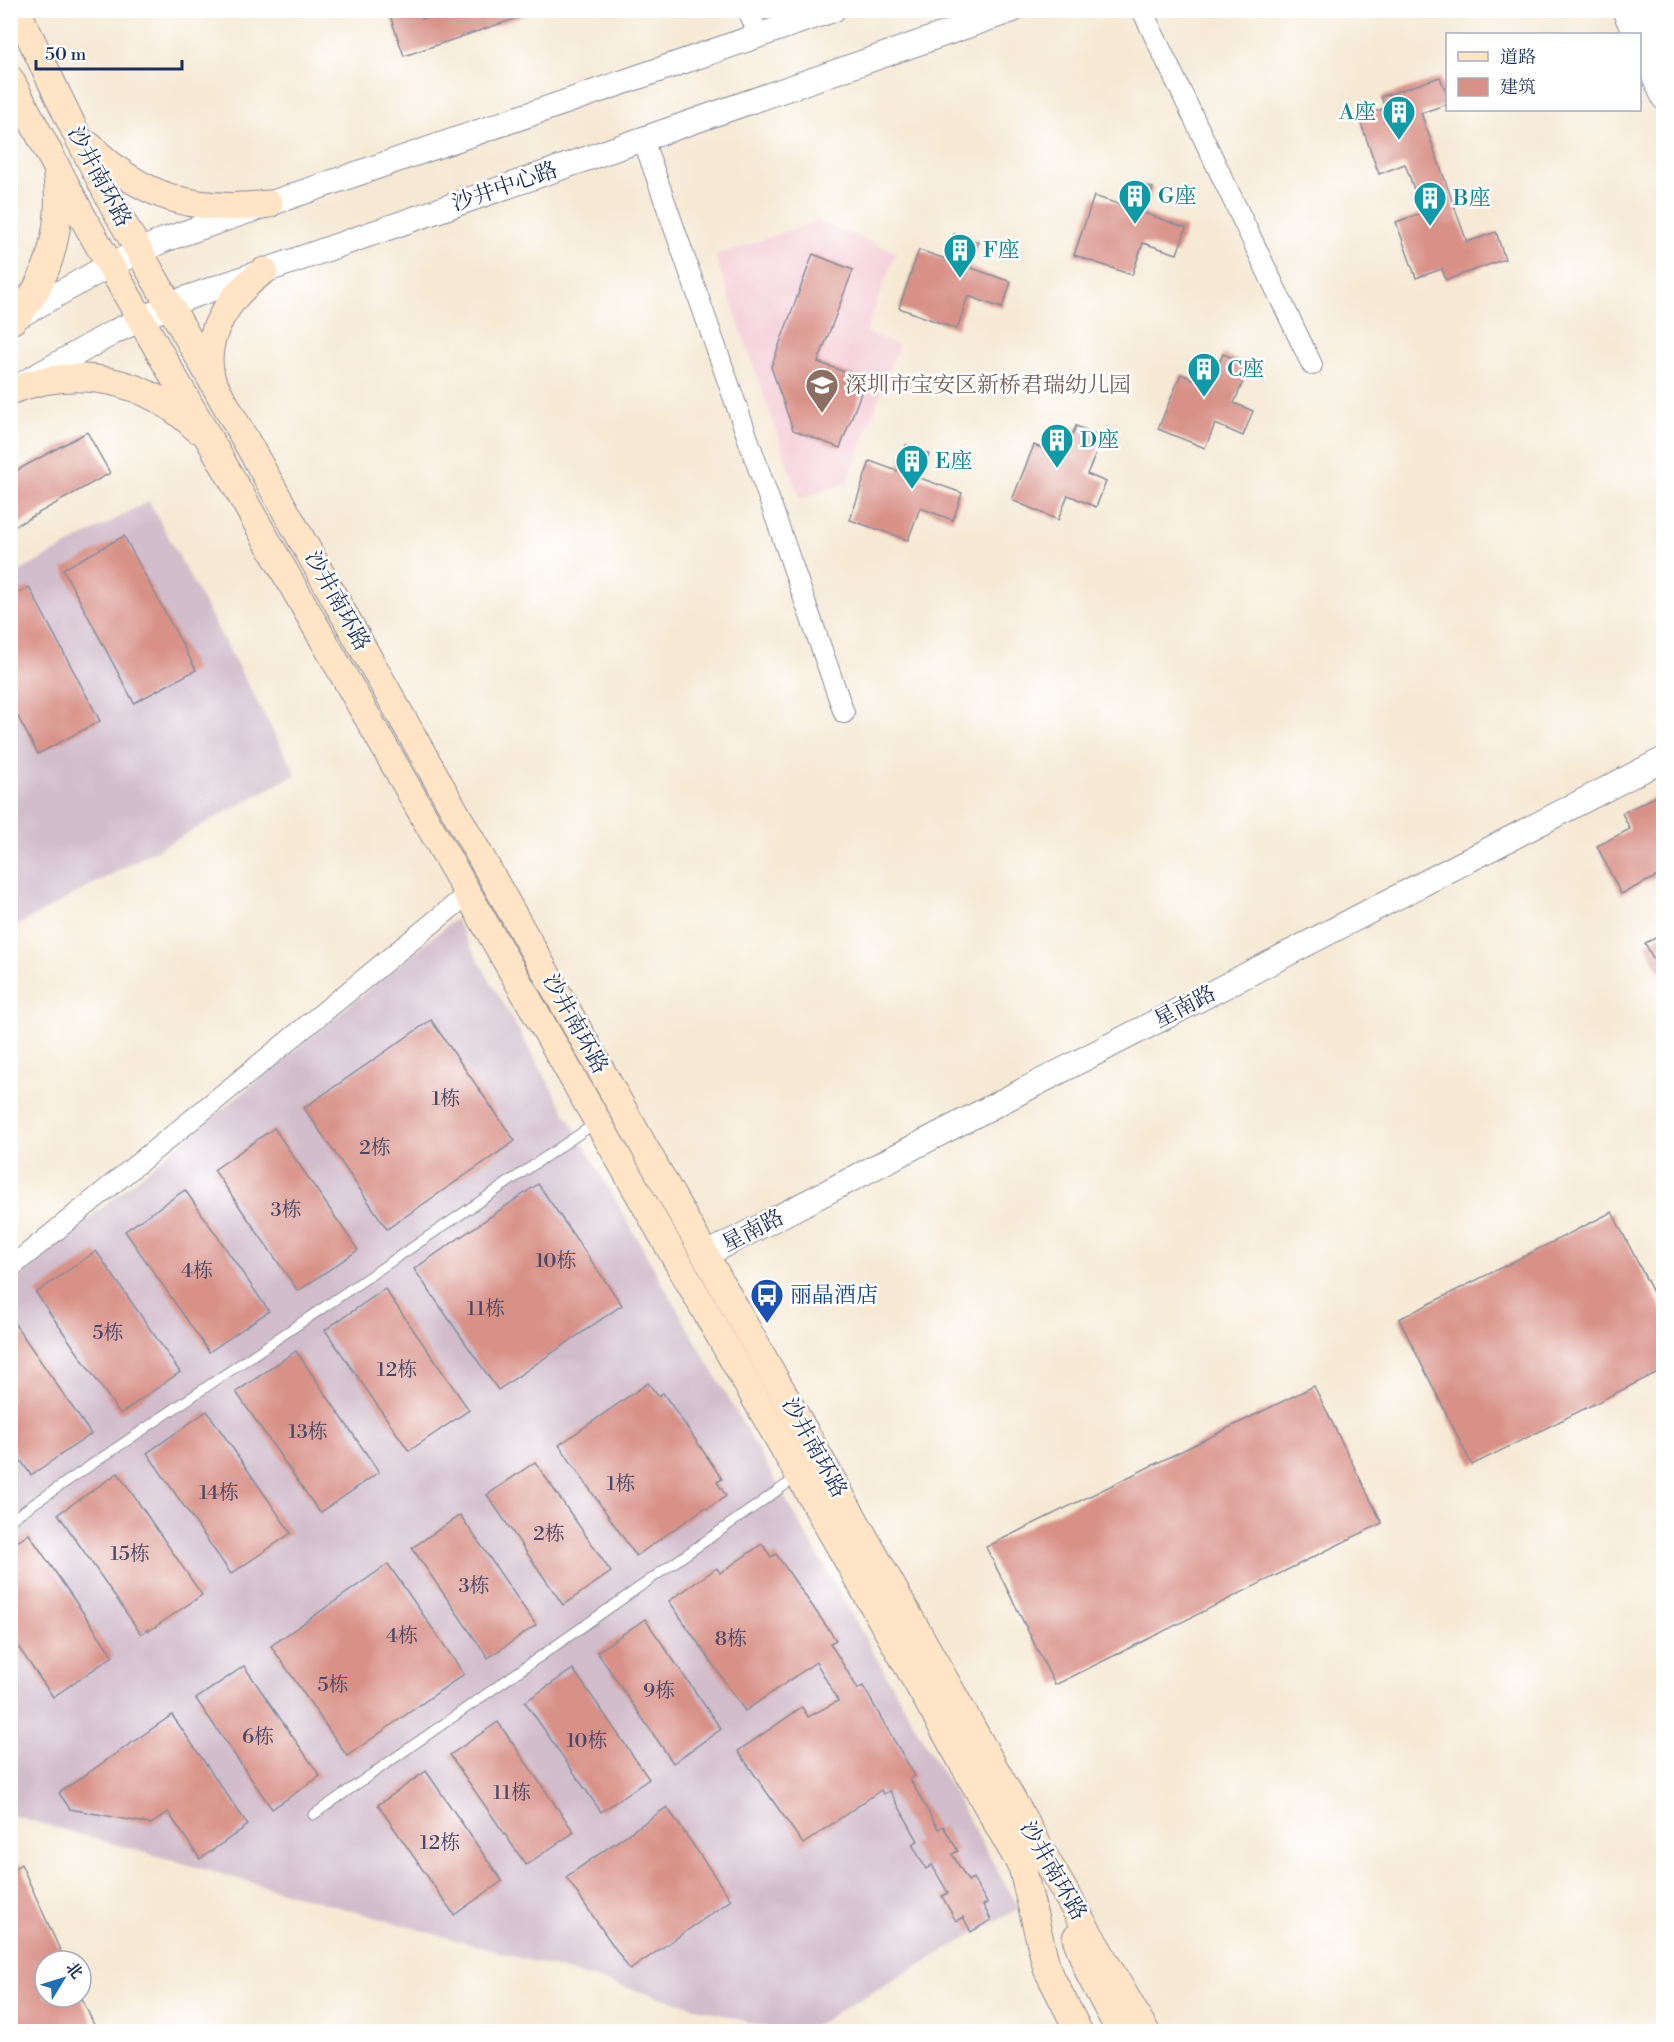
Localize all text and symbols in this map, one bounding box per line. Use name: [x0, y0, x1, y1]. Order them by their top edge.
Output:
scale bar: [36, 33, 182, 71]
legend: [1446, 33, 1641, 111]
text: 50 m: [45, 43, 87, 66]
text: 道路: [1500, 46, 1536, 69]
text: 建筑: [1500, 76, 1536, 99]
building icon: A座: [1381, 94, 1417, 141]
place label: A座: [1338, 99, 1376, 126]
street label: 沙井南环路: [61, 122, 137, 232]
street label: 沙井中心路: [449, 156, 561, 218]
building icon: G座: [1117, 178, 1153, 225]
building icon: B座: [1412, 180, 1448, 227]
place label: G座: [1158, 183, 1196, 210]
place label: B座: [1452, 185, 1490, 212]
building icon: F座: [942, 232, 978, 279]
place label: F座: [983, 237, 1019, 264]
building icon: C座: [1186, 351, 1222, 398]
place label: C座: [1227, 356, 1264, 383]
school or university icon: 深圳市宝安区新桥君瑞幼儿园: [804, 367, 840, 414]
place label: 深圳市宝安区新桥君瑞幼儿园: [845, 372, 1131, 399]
building icon: D座: [1039, 422, 1075, 469]
place label: D座: [1080, 427, 1119, 454]
building icon: E座: [894, 443, 930, 490]
place label: E座: [935, 448, 972, 475]
street label: 沙井南环路: [299, 546, 375, 656]
street label: 沙井南环路: [537, 969, 613, 1079]
street label: 星南路: [1149, 980, 1221, 1034]
house number: 1栋: [432, 1087, 460, 1112]
house number: 2栋: [359, 1136, 391, 1161]
house number: 3栋: [270, 1198, 302, 1223]
street label: 星南路: [717, 1204, 789, 1258]
house number: 10栋: [535, 1249, 577, 1274]
house number: 4栋: [181, 1259, 213, 1284]
bus stop icon: 丽晶酒店: [749, 1277, 785, 1324]
place label: 丽晶酒店: [790, 1282, 878, 1309]
house number: 11栋: [467, 1297, 505, 1322]
house number: 5栋: [92, 1321, 124, 1346]
house number: 12栋: [377, 1358, 417, 1383]
street label: 沙井南环路: [776, 1393, 852, 1503]
house number: 13栋: [288, 1420, 328, 1445]
house number: 1栋: [607, 1472, 635, 1497]
house number: 14栋: [199, 1481, 239, 1506]
house number: 2栋: [533, 1522, 565, 1547]
house number: 15栋: [110, 1542, 150, 1567]
house number: 3栋: [458, 1574, 490, 1599]
house number: 4栋: [386, 1624, 418, 1649]
house number: 8栋: [715, 1627, 747, 1652]
house number: 5栋: [317, 1673, 349, 1698]
house number: 9栋: [643, 1679, 675, 1704]
house number: 6栋: [242, 1725, 274, 1750]
house number: 10栋: [566, 1729, 608, 1754]
house number: 11栋: [493, 1781, 531, 1806]
street label: 沙井南环路: [1014, 1817, 1092, 1925]
house number: 12栋: [420, 1831, 460, 1856]
north arrow: [33, 1949, 93, 2009]
text: 北: [61, 1958, 87, 1983]

